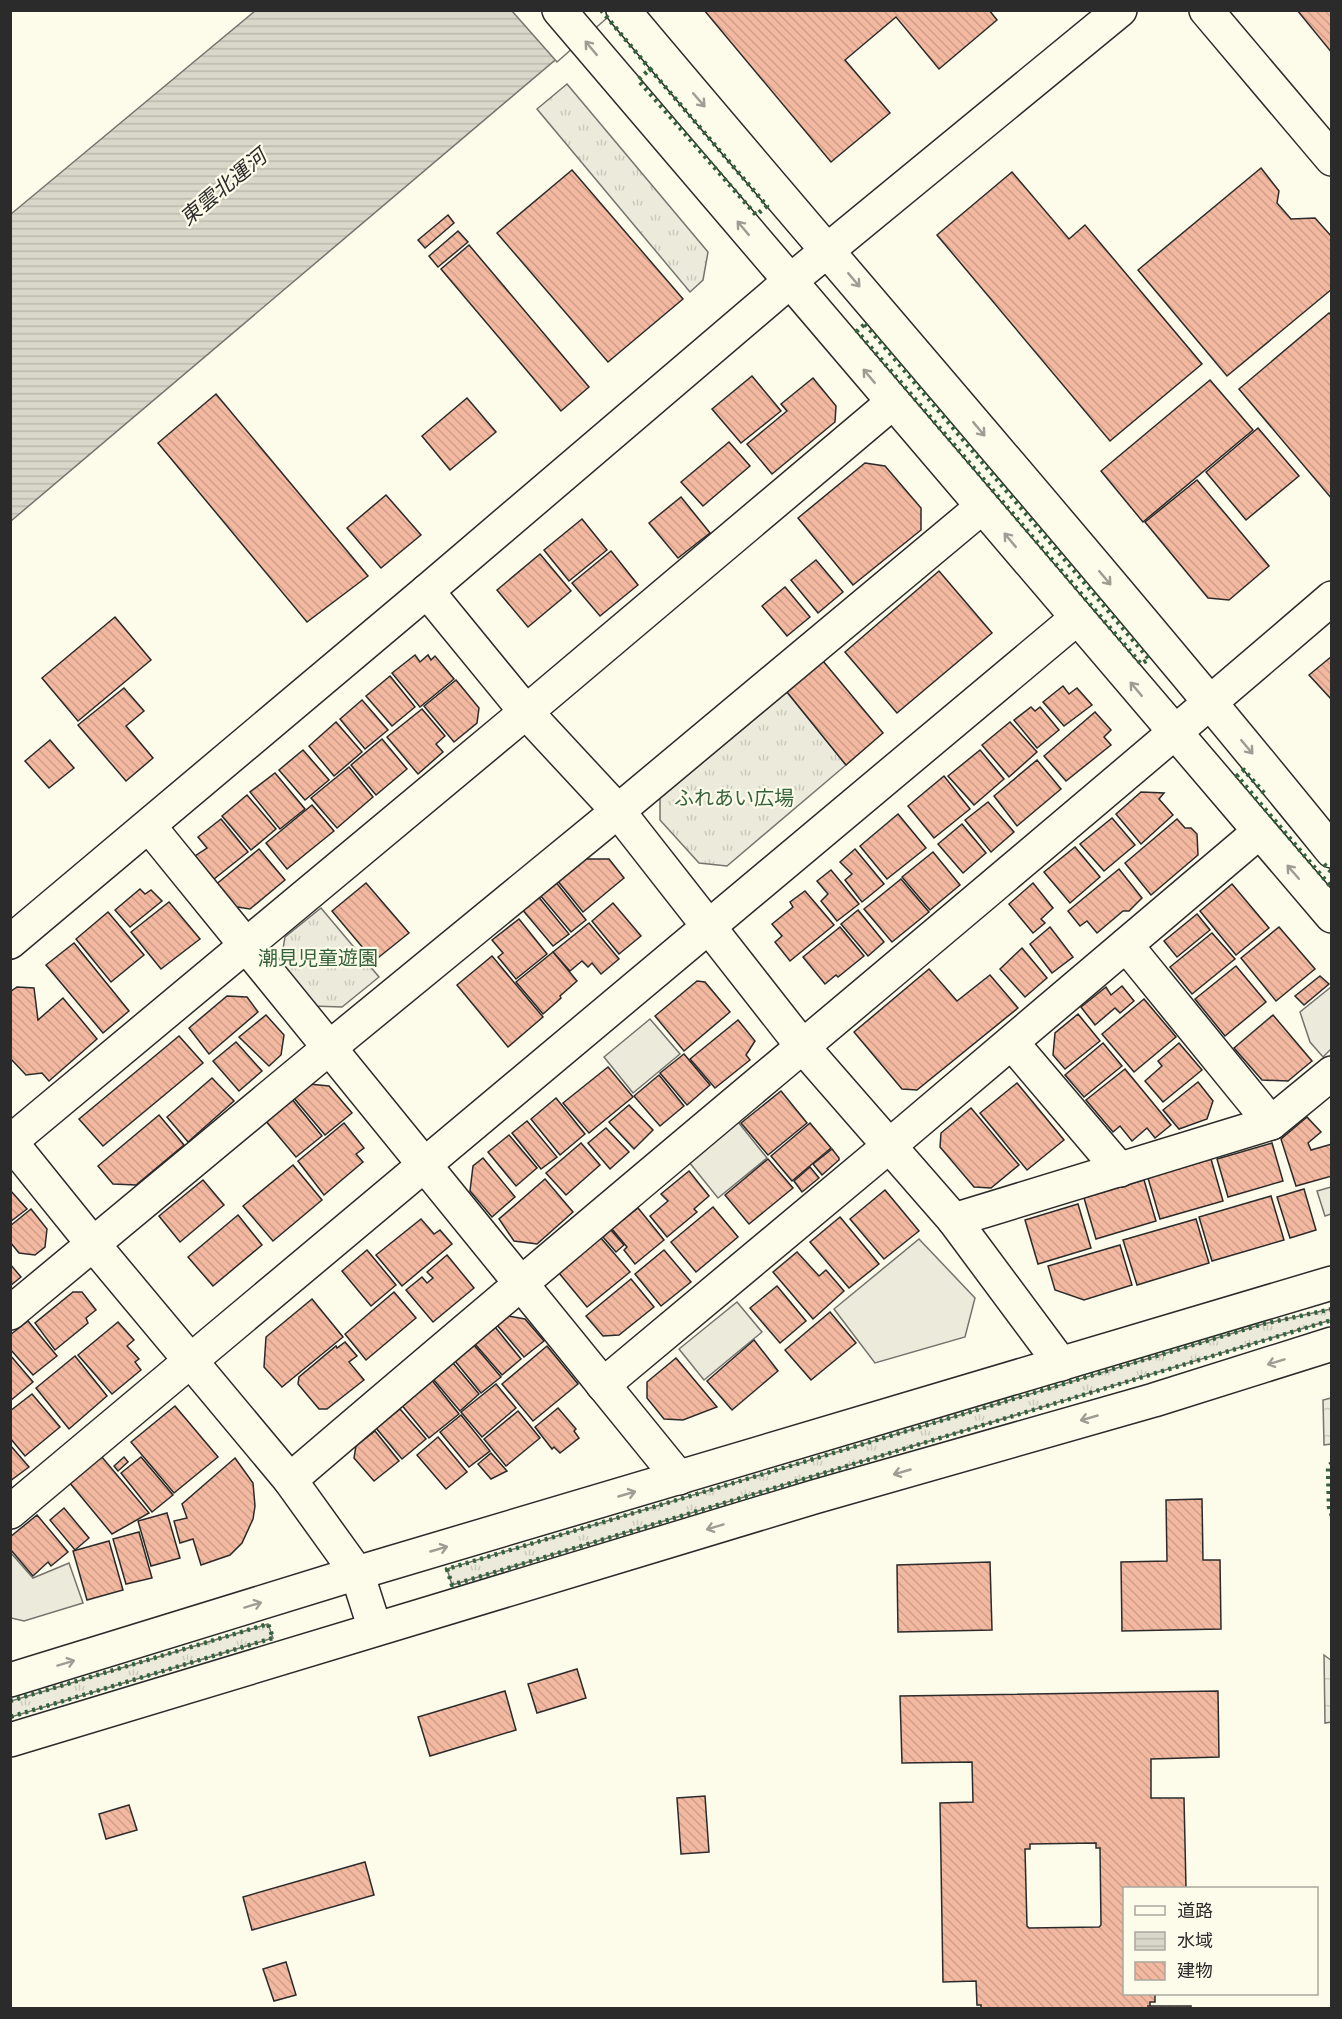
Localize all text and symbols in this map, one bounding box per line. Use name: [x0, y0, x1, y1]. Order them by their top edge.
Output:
one-way arrow: [584, 41, 598, 56]
one-way arrow: [692, 92, 706, 107]
water label: 東雲北運河: [175, 141, 274, 230]
one-way arrow: [736, 221, 750, 236]
one-way arrow: [847, 272, 860, 288]
one-way arrow: [862, 369, 876, 384]
one-way arrow: [973, 421, 986, 437]
one-way arrow: [1004, 532, 1017, 548]
one-way arrow: [1098, 570, 1112, 585]
one-way arrow: [1129, 682, 1143, 697]
one-way arrow: [1241, 739, 1254, 755]
park label: ふれあい広場: [674, 786, 794, 810]
one-way arrow: [1286, 865, 1300, 880]
park label: 潮見児童遊園: [258, 946, 378, 970]
one-way arrow: [1267, 1357, 1286, 1368]
one-way arrow: [1080, 1413, 1099, 1424]
one-way arrow: [892, 1467, 911, 1478]
one-way arrow: [617, 1488, 636, 1499]
one-way arrow: [705, 1522, 724, 1533]
one-way arrow: [430, 1543, 449, 1554]
one-way arrow: [243, 1599, 262, 1610]
one-way arrow: [56, 1656, 75, 1667]
legend: [1123, 1887, 1318, 1995]
text: 道路: [1177, 1900, 1213, 1922]
text: 水域: [1177, 1930, 1213, 1952]
text: 建物: [1177, 1960, 1213, 1982]

